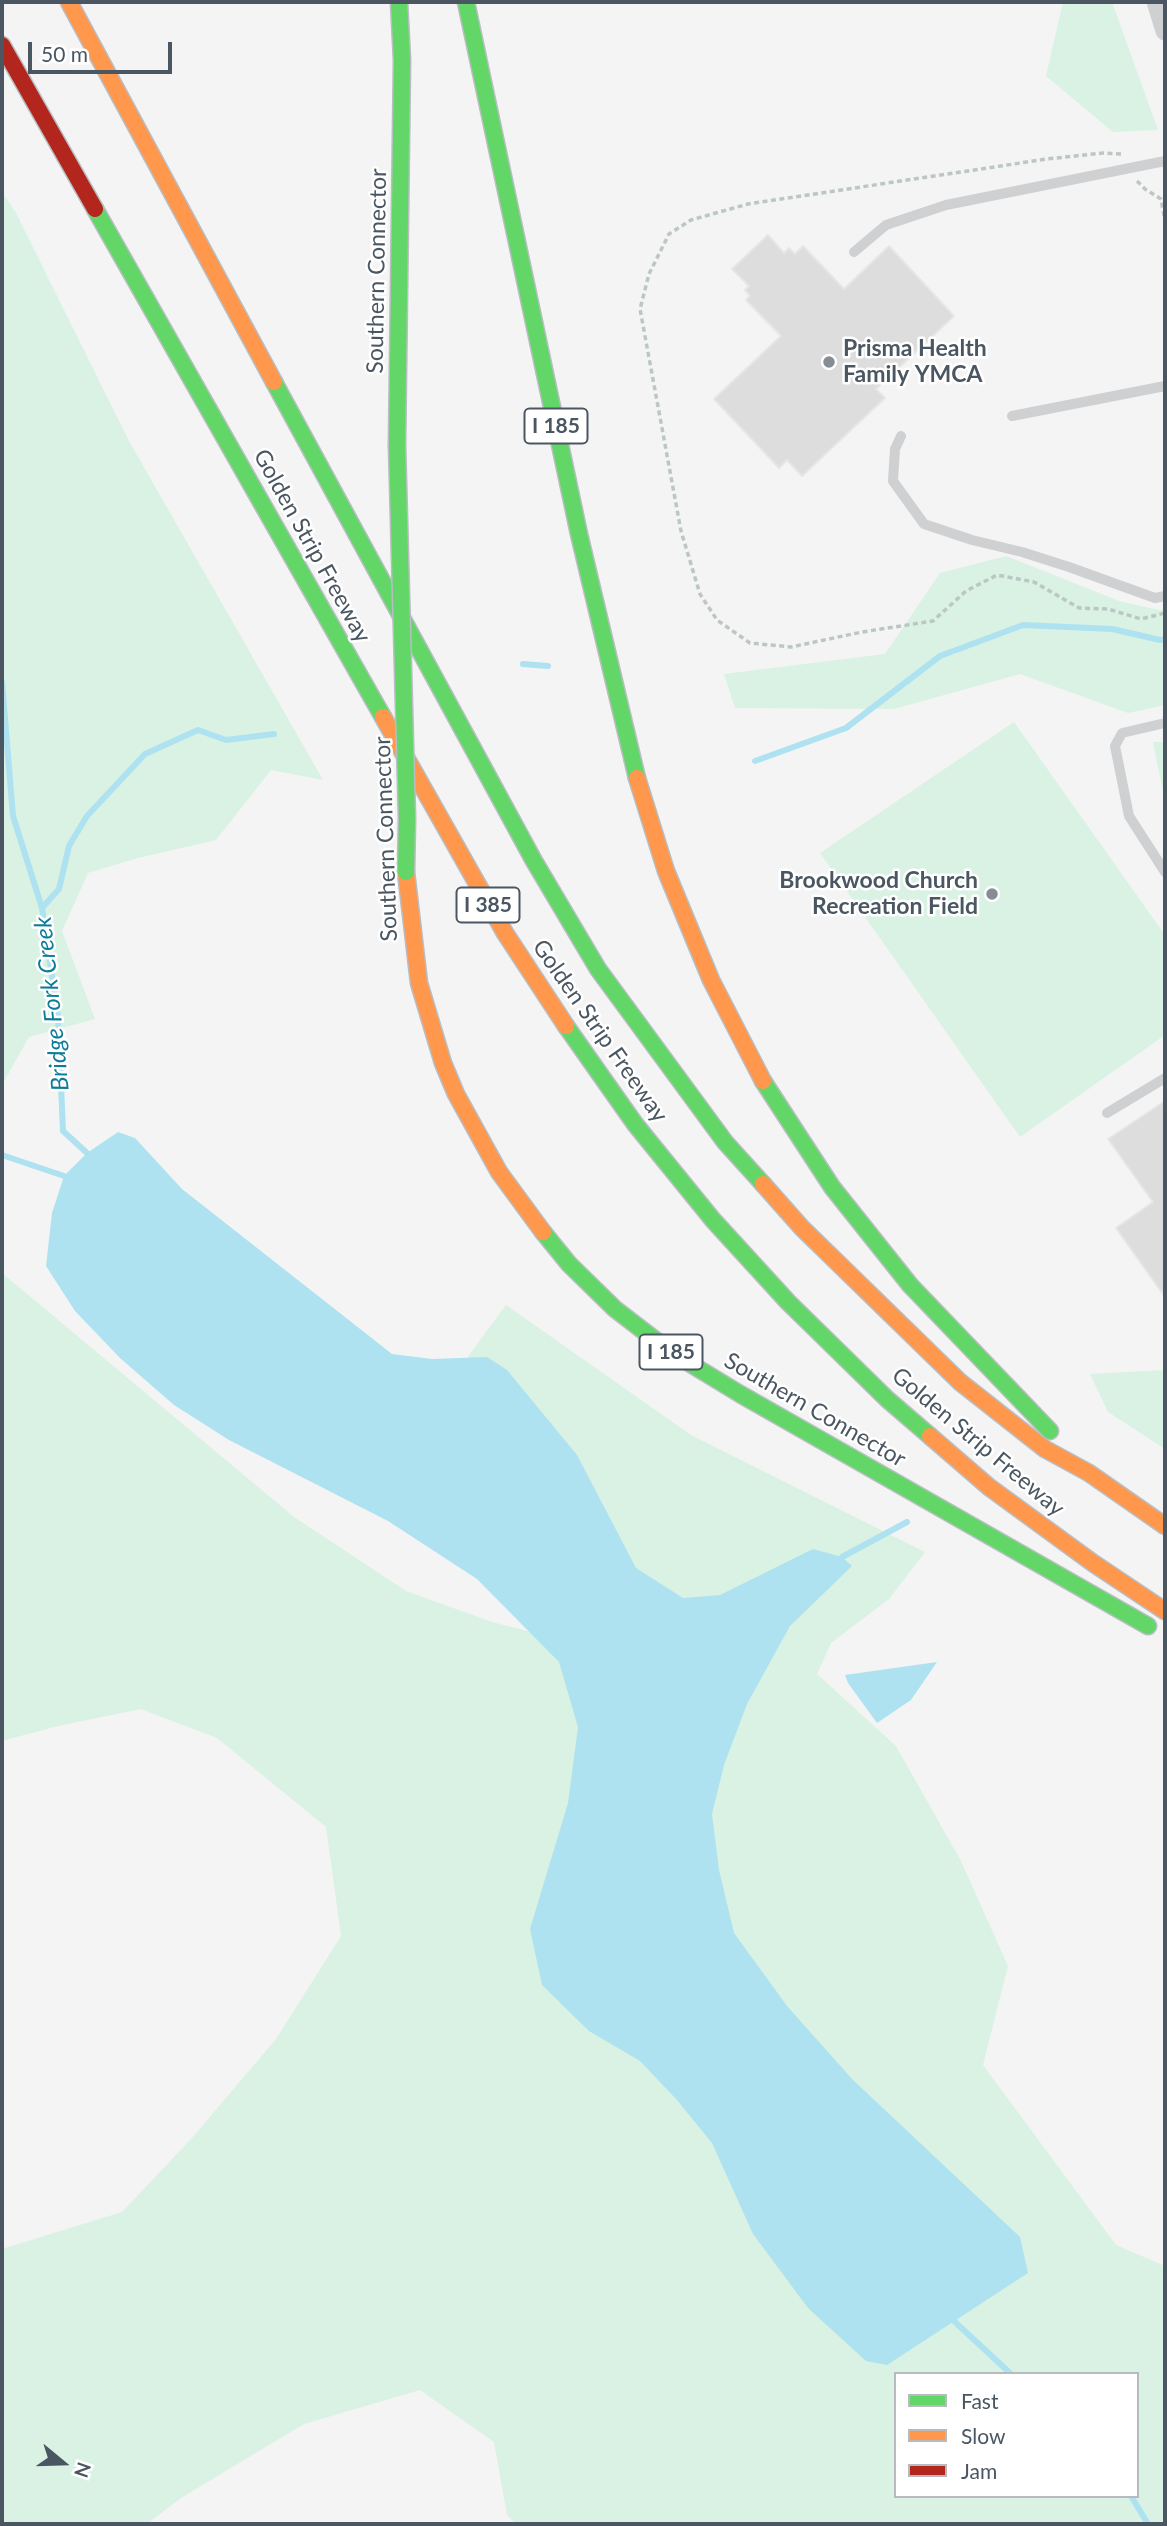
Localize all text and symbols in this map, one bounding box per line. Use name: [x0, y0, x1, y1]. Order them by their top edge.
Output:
scale bar: [32, 28, 175, 72]
text: 50 m: [41, 41, 88, 66]
street label: Southern Connector: [361, 168, 393, 374]
place label: Prisma Health Family YMCA: [843, 335, 987, 389]
marker: Prisma Health Family YMCA: [821, 354, 837, 370]
road number: I 185: [524, 408, 588, 444]
street label: Golden Strip Freeway: [247, 445, 377, 647]
street label: Southern Connector: [369, 736, 403, 942]
place label: Brookwood Church Recreation Field: [779, 867, 978, 921]
marker: Brookwood Church Recreation Field: [984, 886, 1000, 902]
road number: I 385: [456, 888, 520, 922]
water label: Bridge Fork Creek: [29, 915, 75, 1093]
street label: Golden Strip Freeway: [527, 934, 673, 1128]
road number: I 185: [640, 1334, 702, 1370]
street label: Southern Connector: [719, 1347, 911, 1473]
street label: Golden Strip Freeway: [886, 1362, 1070, 1522]
legend: [894, 2372, 1139, 2498]
text: Fast: [961, 2388, 998, 2413]
text: Slow: [961, 2423, 1005, 2448]
north arrow: [28, 2428, 98, 2498]
text: Jam: [961, 2458, 997, 2483]
text: N: [70, 2459, 97, 2481]

